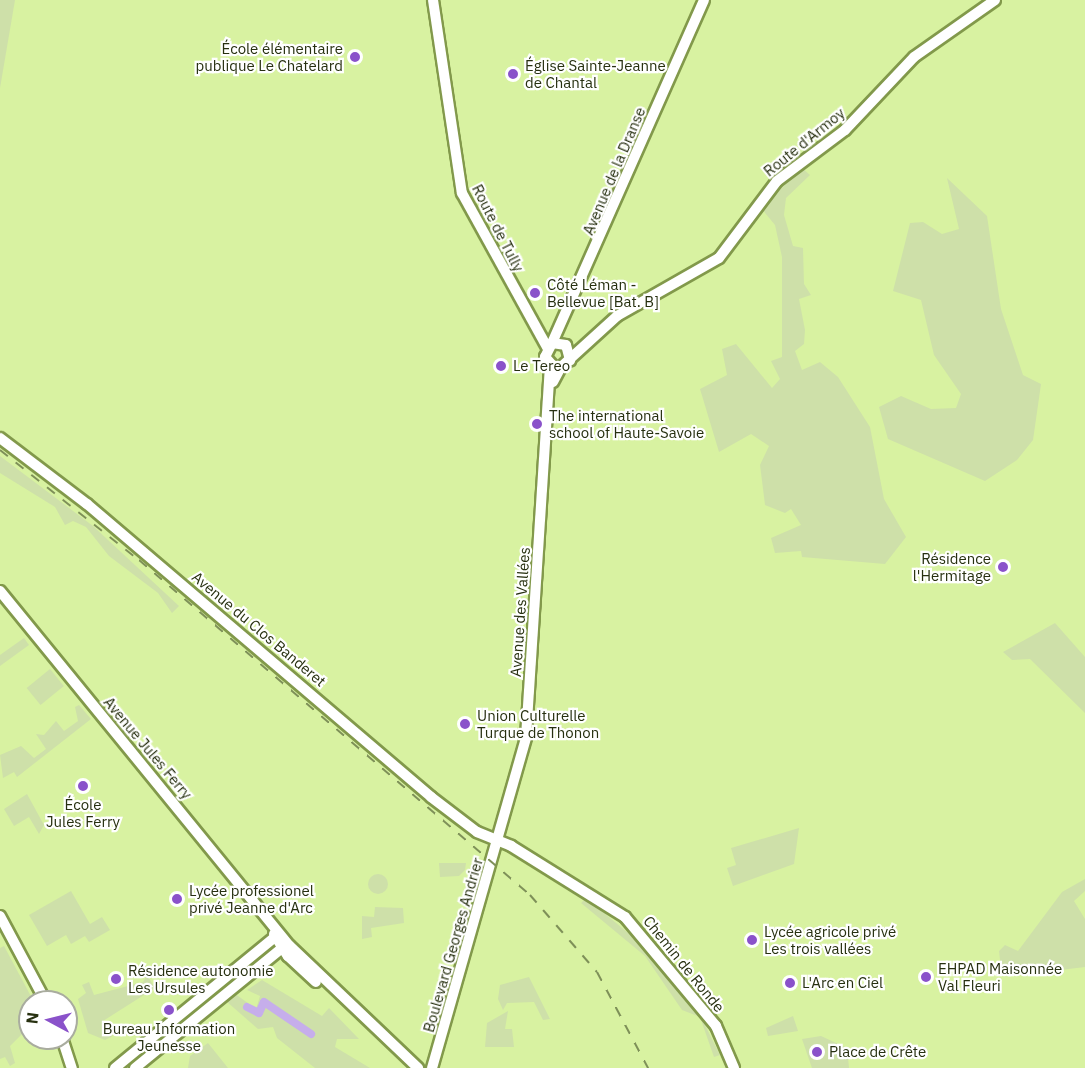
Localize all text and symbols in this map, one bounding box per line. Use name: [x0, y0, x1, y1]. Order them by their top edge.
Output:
place label: École élémentaire publique Le Chatelard: [196, 39, 343, 74]
marker: École élémentaire publique Le Chatelard: [348, 50, 362, 64]
place label: Église Sainte-Jeanne de Chantal: [525, 56, 666, 91]
marker: Église Sainte-Jeanne de Chantal: [506, 67, 520, 81]
street label: Avenue de la Dranse: [579, 104, 649, 238]
street label: Route d'Armoy: [760, 104, 848, 180]
street label: Route de Tully: [468, 181, 528, 275]
place label: Côté Léman - Bellevue [Bat. B]: [547, 275, 659, 310]
marker: Côté Léman - Bellevue [Bat. B]: [528, 286, 542, 300]
place label: Le Tereo: [513, 357, 570, 375]
marker: Le Tereo: [494, 359, 508, 373]
place label: The international school of Haute-Savoie: [549, 406, 704, 441]
marker: The international school of Haute-Savoie: [530, 417, 544, 431]
street label: Avenue des Vallées: [506, 547, 534, 677]
place label: Résidence l'Hermitage: [913, 549, 991, 584]
marker: Résidence l'Hermitage: [996, 560, 1010, 574]
street label: Avenue du Clos Banderet: [188, 568, 330, 690]
street label: Avenue Jules Ferry: [100, 693, 196, 803]
place label: Union Culturelle Turque de Thonon: [477, 706, 599, 741]
marker: Union Culturelle Turque de Thonon: [458, 717, 472, 731]
marker: École Jules Ferry: [76, 779, 90, 793]
place label: École Jules Ferry: [46, 795, 120, 830]
street label: Boulevard Georges Andrier: [419, 856, 487, 1034]
place label: Lycée professionel privé Jeanne d'Arc: [189, 881, 314, 916]
marker: Lycée professionel privé Jeanne d'Arc: [170, 892, 184, 906]
street label: Chemin de Ronde: [640, 912, 728, 1016]
place label: Lycée agricole privé Les trois vallées: [764, 922, 896, 957]
marker: Lycée agricole privé Les trois vallées: [745, 933, 759, 947]
place label: EHPAD Maisonnée Val Fleuri: [938, 959, 1062, 994]
place label: Résidence autonomie Les Ursules: [128, 961, 273, 996]
marker: EHPAD Maisonnée Val Fleuri: [919, 970, 933, 984]
marker: Résidence autonomie Les Ursules: [109, 972, 123, 986]
place label: L'Arc en Ciel: [802, 974, 883, 992]
marker: L'Arc en Ciel: [783, 976, 797, 990]
north arrow: [18, 990, 78, 1050]
marker: Bureau Information Jeunesse: [162, 1003, 176, 1017]
text: N: [21, 1011, 43, 1025]
place label: Bureau Information Jeunesse: [103, 1019, 235, 1054]
place label: Place de Crête: [829, 1043, 926, 1061]
marker: Place de Crête: [810, 1045, 824, 1059]

